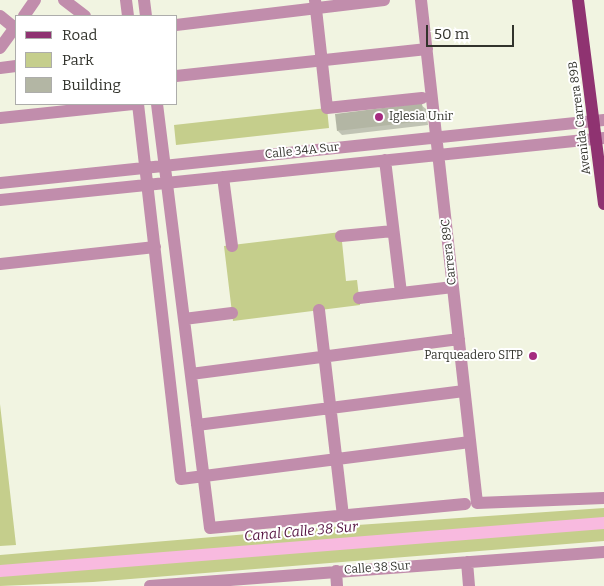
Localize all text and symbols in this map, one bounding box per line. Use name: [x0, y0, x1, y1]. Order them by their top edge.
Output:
legend: [15, 15, 178, 105]
scale bar: [429, 15, 516, 47]
text: 50 m: [434, 25, 469, 43]
text: Road: [62, 26, 97, 44]
text: Park: [62, 51, 94, 69]
street label: Avenida Carrera 89B: [566, 60, 594, 176]
text: Building: [62, 76, 121, 94]
place label: Iglesia Unir: [389, 110, 453, 124]
marker: Iglesia Unir: [373, 111, 385, 123]
street label: Calle 34A Sur: [264, 140, 340, 162]
street label: Carrera 89C: [438, 218, 460, 286]
place label: Parqueadero SITP: [424, 349, 523, 363]
marker: Parqueadero SITP: [527, 350, 539, 362]
water label: Canal Calle 38 Sur: [243, 519, 359, 545]
street label: Calle 38 Sur: [344, 559, 410, 577]

